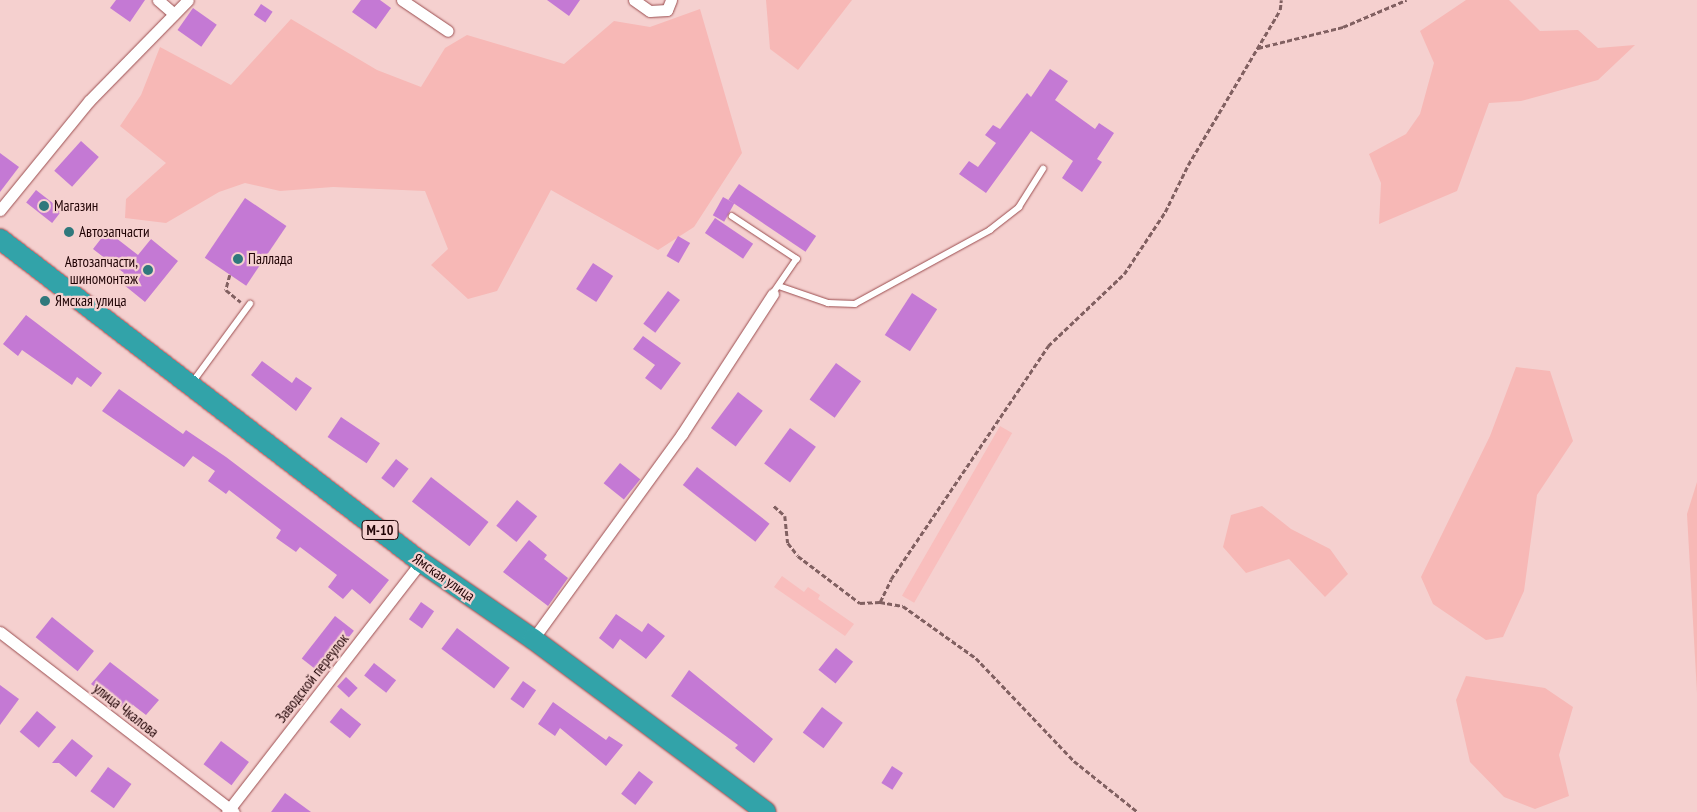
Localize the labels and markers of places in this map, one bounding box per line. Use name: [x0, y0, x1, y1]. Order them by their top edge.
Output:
place label: Магазин: [54, 197, 98, 215]
marker: Магазин: [38, 200, 50, 212]
place label: Автозапчасти: [79, 223, 149, 241]
marker: Автозапчасти: [63, 226, 75, 238]
place label: Паллада: [248, 250, 293, 268]
place label: Автозапчасти, шиномонтаж: [65, 252, 138, 287]
marker: Паллада: [232, 253, 244, 265]
marker: Автозапчасти, шиномонтаж: [142, 264, 154, 276]
place label: Ямская улица: [55, 292, 127, 310]
marker: Ямская улица: [39, 295, 51, 307]

